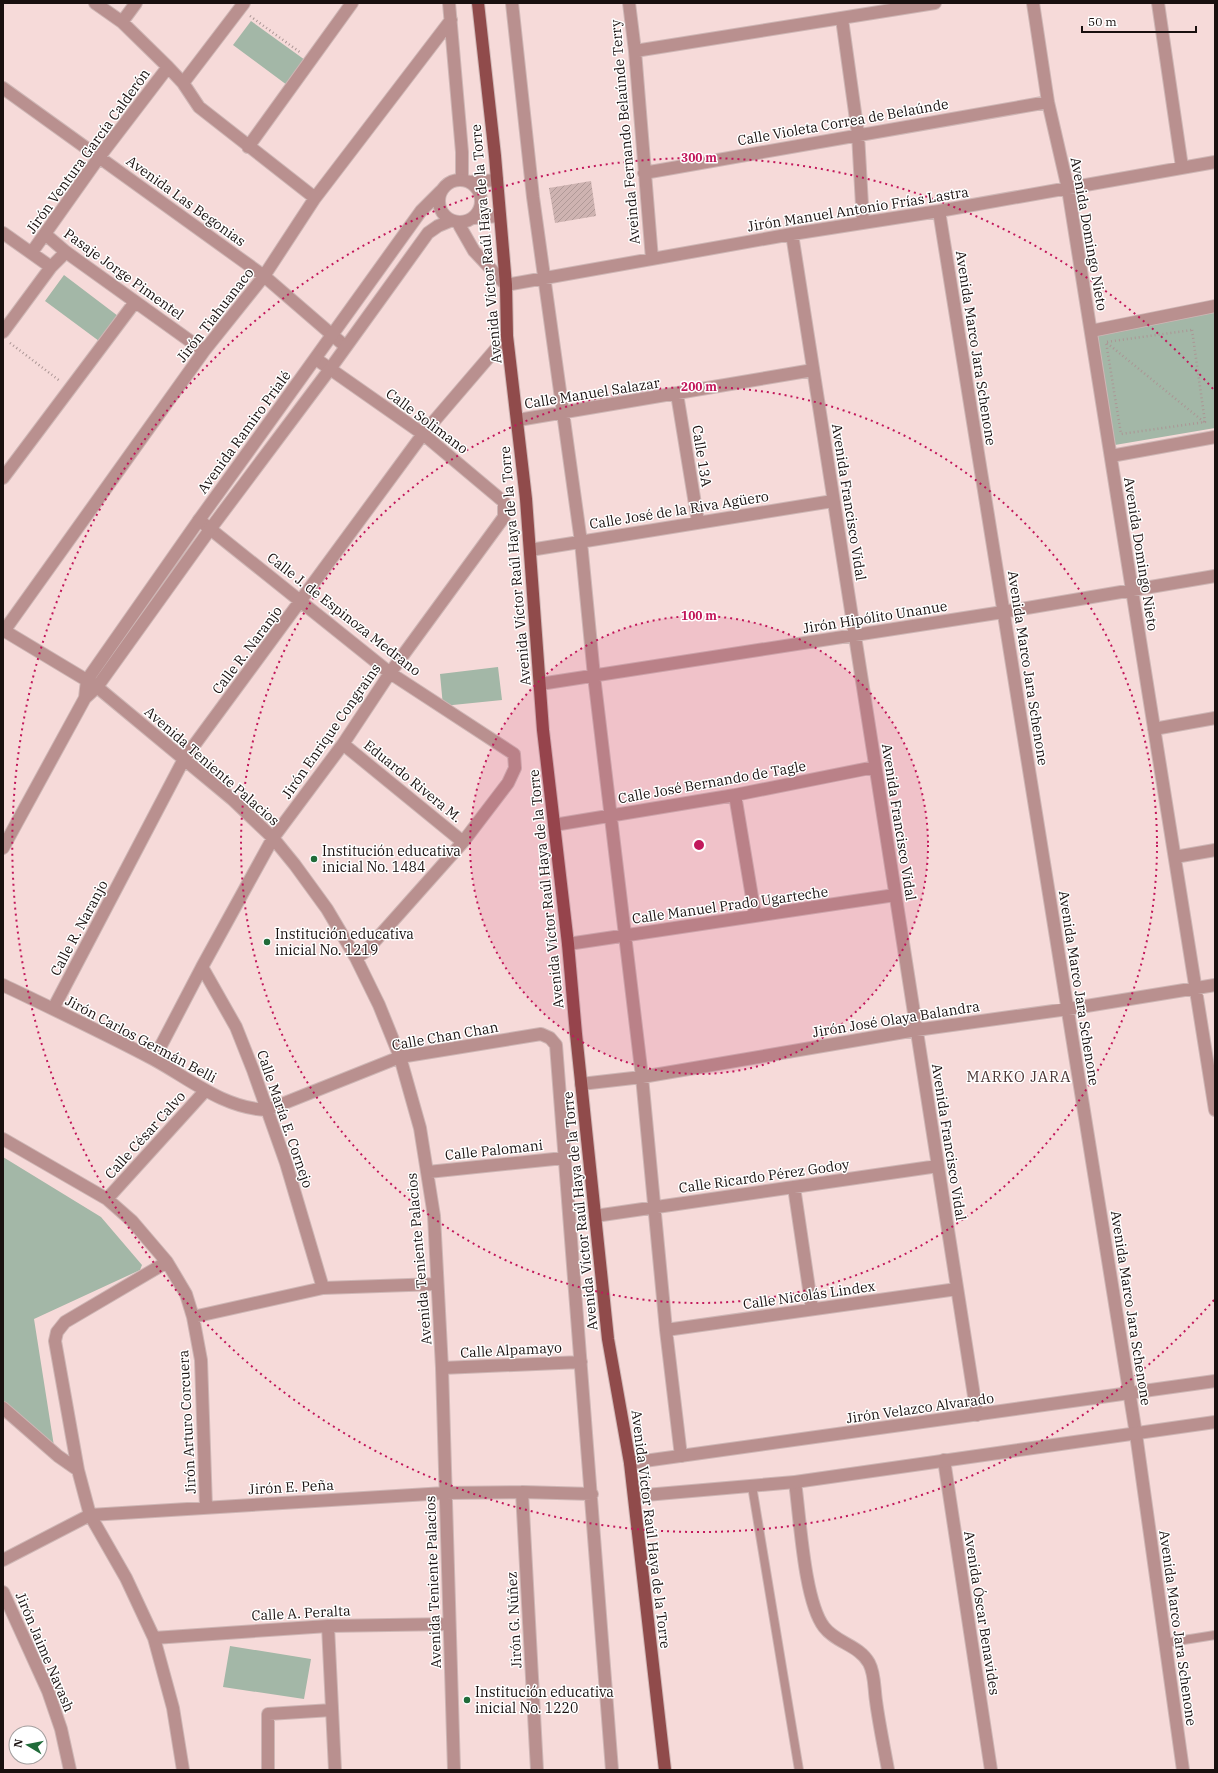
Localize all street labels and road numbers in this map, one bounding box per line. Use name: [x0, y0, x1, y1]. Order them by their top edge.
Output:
street label: Aveinda Fernando Belaúnde Terry: [606, 18, 644, 245]
street label: Jirón Ventura García Calderón: [22, 65, 154, 237]
street label: Calle Violeta Correa de Belaúnde: [736, 95, 950, 149]
street label: Avenida Víctor Raúl Haya de la Torre: [467, 124, 505, 364]
street label: Avenida Las Begonias: [123, 152, 249, 250]
street label: Avenida Domingo Nieto: [1067, 156, 1111, 312]
street label: Jirón Manuel Antonio Frías Lastra: [746, 183, 970, 235]
street label: Pasaje Jorge Pimentel: [60, 224, 188, 324]
street label: Avenida Marco Jara Schenone: [952, 249, 1000, 447]
street label: Jirón Tiahuanaco: [173, 264, 258, 366]
street label: Avenida Ramiro Prialé: [193, 367, 295, 497]
street label: Calle Manuel Salazar: [523, 373, 662, 413]
street label: Calle Solimano: [382, 384, 472, 458]
street label: Avenida Francisco Vidal: [828, 422, 870, 582]
street label: Calle 13A: [688, 424, 716, 488]
street label: Avenida Víctor Raúl Haya de la Torre: [496, 446, 534, 686]
street label: Avenida Domingo Nieto: [1120, 476, 1162, 632]
street label: Calle José de la Riva Agüero: [588, 487, 770, 533]
street label: Calle J. de Espinoza Medrano: [263, 548, 425, 680]
street label: Avenida Marco Jara Schenone: [1004, 569, 1052, 767]
street label: Jirón Hipólito Unanue: [802, 597, 948, 637]
street label: Calle R. Naranjo: [208, 602, 286, 698]
street label: Jirón Enrique Congrains: [277, 660, 385, 802]
street label: Avenida Teniente Palacios: [141, 703, 283, 830]
street label: Eduardo Rivera M.: [360, 736, 466, 826]
street label: Avenida Francisco Vidal: [878, 742, 920, 902]
street label: Calle José Bernando de Tagle: [617, 757, 807, 807]
street label: Avenida Víctor Raúl Haya de la Torre: [524, 769, 568, 1009]
street label: Calle R. Naranjo: [46, 877, 112, 979]
street label: Calle Manuel Prado Ugarteche: [631, 882, 829, 928]
street label: Avenida Marco Jara Schenone: [1055, 889, 1103, 1087]
street label: Jirón Carlos Germán Belli: [62, 991, 220, 1087]
street label: Jirón José Olaya Balandra: [811, 997, 981, 1041]
street label: Calle Chan Chan: [390, 1018, 500, 1054]
street label: Calle María E. Cornejo: [253, 1048, 317, 1190]
street label: Avenida Francisco Vidal: [928, 1062, 970, 1222]
street label: Calle César Calvo: [101, 1087, 189, 1183]
street label: Avenida Víctor Raúl Haya de la Torre: [558, 1091, 602, 1331]
street label: Calle Palomani: [444, 1136, 544, 1164]
street label: Calle Ricardo Pérez Godoy: [677, 1155, 851, 1197]
street label: Avenida Teniente Palacios: [402, 1172, 435, 1346]
street label: Avenida Marco Jara Schenone: [1107, 1209, 1155, 1407]
street label: Calle Nicolás Lindex: [742, 1277, 876, 1313]
street label: Calle Alpamayo: [460, 1338, 562, 1362]
street label: Jirón Arturo Corcuera: [174, 1349, 200, 1495]
street label: Jirón Velazco Alvarado: [845, 1389, 995, 1427]
street label: Avenida Víctor Raúl Haya de la Torre: [627, 1409, 675, 1649]
street label: Jirón E. Peña: [248, 1476, 335, 1498]
street label: Avenida Teniente Palacios: [421, 1495, 445, 1669]
street label: Avenida Óscar Benavides: [960, 1529, 1005, 1697]
street label: Avenida Marco Jara Schenone: [1155, 1529, 1201, 1727]
street label: Jirón G. Núñez: [502, 1571, 526, 1669]
street label: Jirón Jaime Navash: [12, 1589, 78, 1715]
street label: Calle A. Peralta: [251, 1601, 351, 1625]

